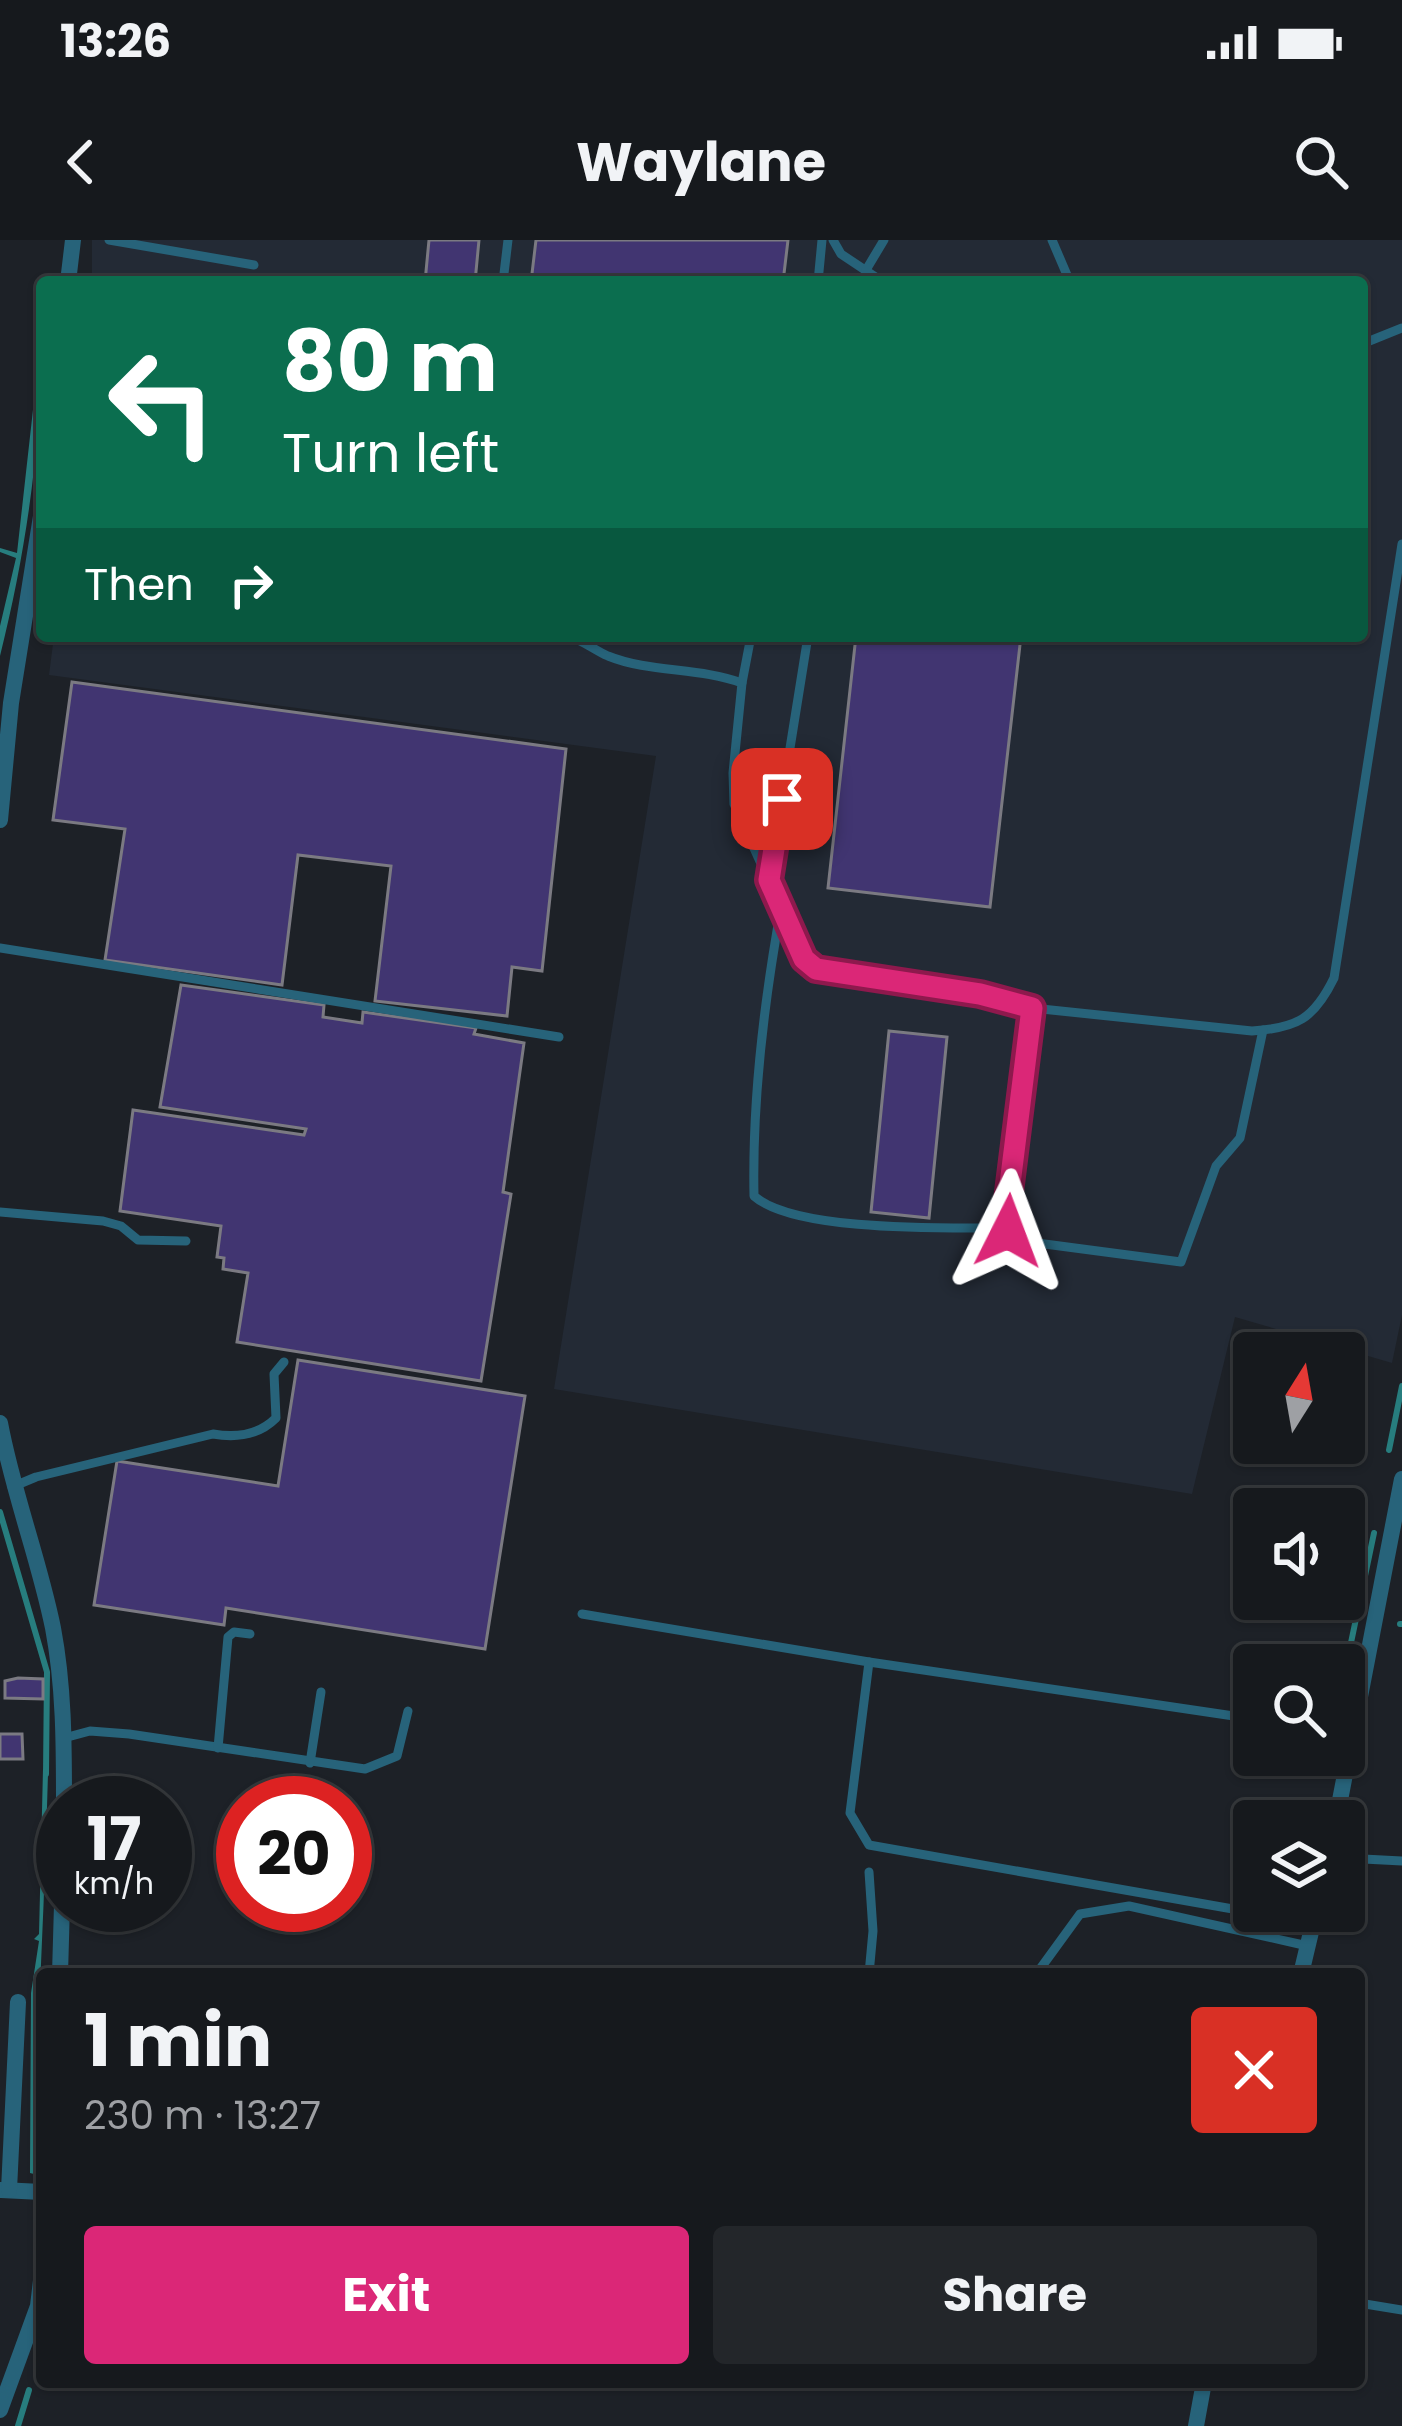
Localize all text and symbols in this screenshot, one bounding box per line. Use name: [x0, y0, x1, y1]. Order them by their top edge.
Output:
text: 13:26: [60, 10, 171, 73]
text: Waylane: [576, 124, 826, 200]
icon: back: [48, 129, 114, 195]
icon: search: [1288, 129, 1354, 195]
text: 80 m: [282, 303, 498, 420]
icon: left: [84, 324, 240, 480]
text: Turn left: [282, 415, 499, 491]
icon: right: [218, 552, 284, 618]
text: Then: [84, 553, 194, 616]
pin: [731, 748, 833, 850]
icon: arrive: [749, 766, 815, 832]
position arrow: [945, 1168, 1071, 1294]
north arrow: [1233, 1332, 1365, 1464]
map controls: [1233, 1332, 1365, 1932]
button: sound: [1233, 1488, 1365, 1620]
button: search: [1233, 1644, 1365, 1776]
speed limit sign: 20: [216, 1776, 372, 1932]
text: 17: [87, 1797, 141, 1881]
button: layers: [1233, 1800, 1365, 1932]
text: km/h: [74, 1862, 154, 1905]
text: 1 min: [84, 1990, 272, 2091]
button: close: [1191, 2007, 1317, 2133]
text: 230 m · 13:27: [84, 2088, 321, 2143]
button: Exit: [84, 2226, 689, 2364]
button: Share: [713, 2226, 1317, 2364]

